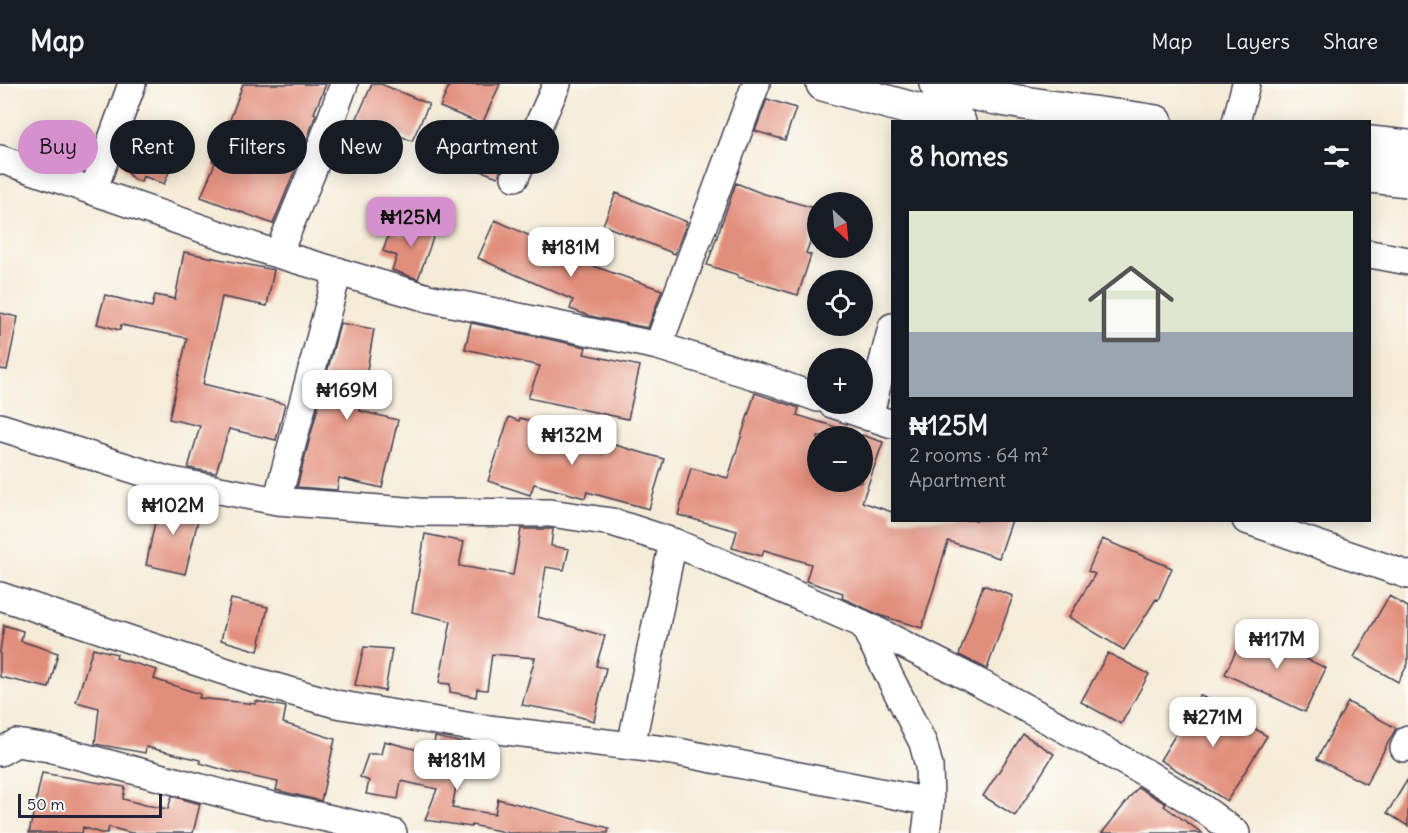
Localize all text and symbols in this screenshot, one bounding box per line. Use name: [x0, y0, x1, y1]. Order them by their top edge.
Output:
text: Map: [30, 23, 84, 59]
text: Map: [1152, 28, 1192, 55]
text: Layers: [1225, 28, 1290, 55]
text: Share: [1323, 28, 1378, 55]
chip: Buy: [18, 120, 98, 174]
chip: Rent: [110, 120, 195, 174]
chip: Filters: [207, 120, 307, 174]
chip: New: [319, 120, 403, 174]
chip: Apartment: [415, 120, 559, 174]
text: 8 homes: [909, 140, 1008, 173]
icon: filters: [1320, 140, 1353, 173]
north arrow: [807, 192, 873, 258]
map controls: [807, 192, 873, 492]
pin: ₦125M: [369, 197, 453, 248]
text: ₦125M: [380, 204, 442, 229]
pin: ₦181M: [529, 227, 613, 278]
text: ₦181M: [542, 234, 600, 259]
icon: home: [1077, 250, 1185, 358]
button: locate: [807, 270, 873, 336]
button: +: [807, 348, 873, 414]
pin: ₦169M: [305, 370, 389, 421]
text: ₦169M: [316, 377, 378, 402]
text: ₦125M: [909, 409, 988, 442]
pin: ₦132M: [530, 415, 614, 466]
text: ₦132M: [542, 422, 602, 447]
button: −: [807, 426, 873, 492]
text: 2 rooms · 64 m²: [909, 442, 1049, 467]
text: Apartment: [909, 467, 1006, 492]
pin: ₦102M: [131, 485, 215, 536]
text: ₦102M: [142, 492, 204, 517]
pin: ₦117M: [1235, 619, 1319, 670]
text: ₦117M: [1249, 626, 1305, 651]
pin: ₦271M: [1171, 697, 1255, 748]
text: ₦271M: [1183, 704, 1243, 729]
pin: ₦181M: [415, 740, 499, 791]
text: ₦181M: [428, 747, 486, 772]
scale bar: [18, 791, 162, 818]
text: 50 m: [27, 794, 65, 814]

